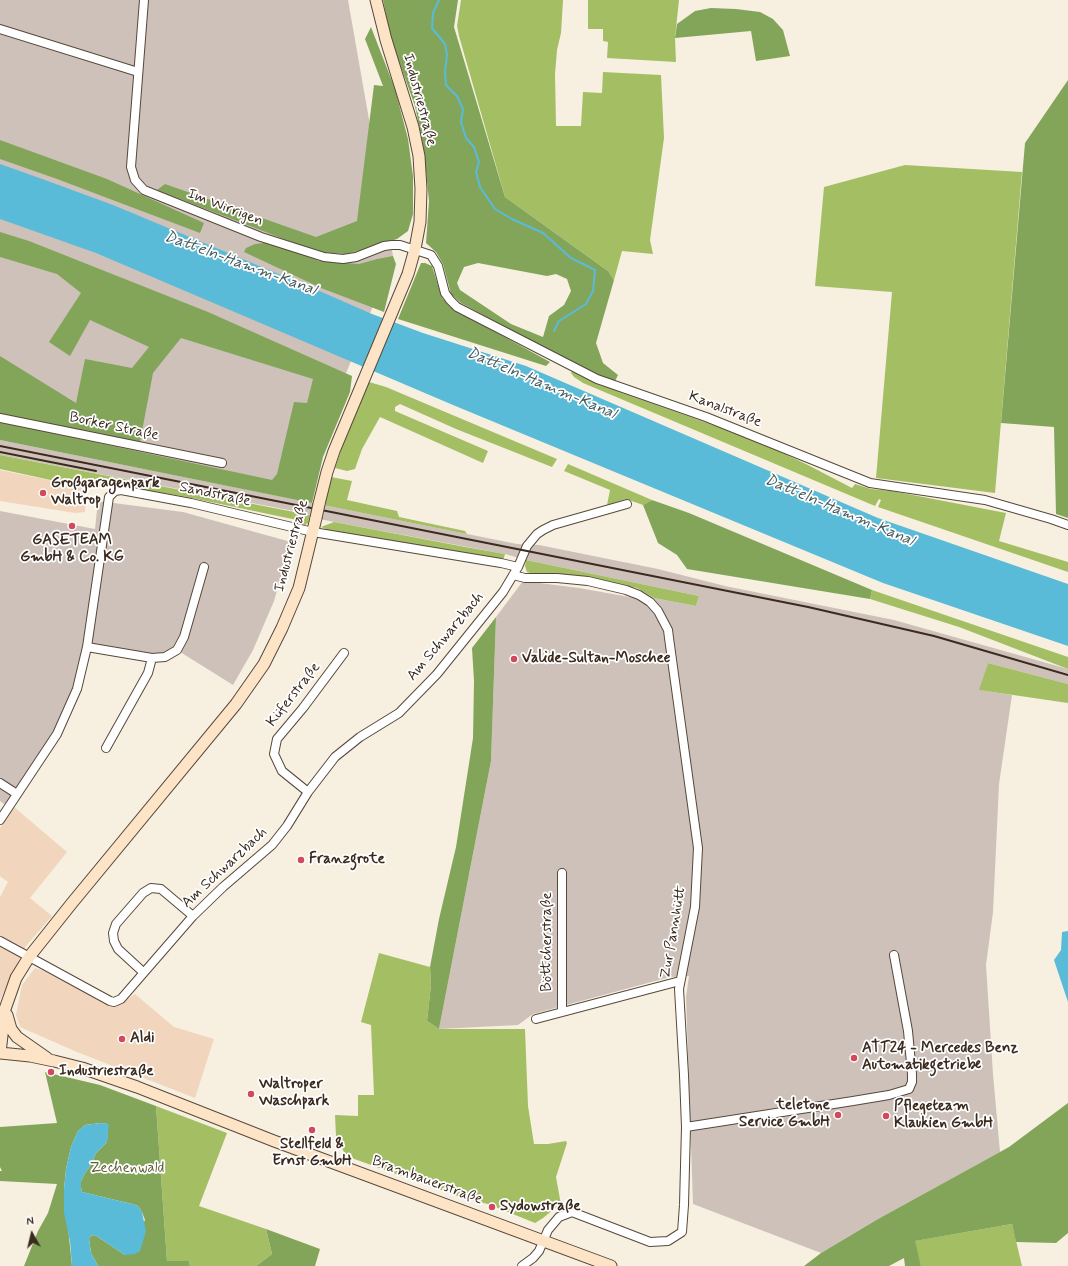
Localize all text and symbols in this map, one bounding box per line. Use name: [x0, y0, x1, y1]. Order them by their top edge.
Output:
street label: Industriestraße: [398, 52, 440, 148]
street label: Im Wirrigen: [185, 185, 265, 231]
water label: Datteln-Hamm-Kanal: [161, 228, 319, 300]
water label: Datteln-Hamm-Kanal: [463, 344, 619, 424]
street label: Kanalstraße: [686, 388, 764, 432]
street label: Borker Straße: [68, 409, 160, 445]
water label: Datteln-Hamm-Kanal: [761, 471, 917, 551]
place label: Großgaragenpark Waltrop: [51, 475, 160, 510]
street label: Sandstraße: [178, 479, 252, 511]
marker: Großgaragenpark Waltrop: [38, 488, 48, 498]
street label: Industriestraße: [271, 498, 313, 594]
marker: GASETEAM GmbH & Co. KG: [67, 521, 77, 531]
place label: GASETEAM GmbH & Co. KG: [20, 532, 124, 567]
street label: Am Schwarzbach: [404, 589, 488, 685]
place label: Valide-Sultan-Moschee: [522, 650, 671, 668]
marker: Valide-Sultan-Moschee: [509, 654, 519, 664]
street label: Küferstraße: [263, 659, 325, 731]
street label: Am Schwarzbach: [179, 824, 271, 912]
place label: Franzgrote: [309, 851, 385, 869]
marker: Franzgrote: [296, 855, 306, 865]
street label: Zur Pannhütt: [657, 884, 691, 980]
street label: Böttcherstraße: [539, 892, 557, 992]
place label: Aldi: [130, 1030, 155, 1048]
marker: Aldi: [117, 1034, 127, 1044]
place label: ATT24 - Mercedes Benz Automatikgetriebe: [862, 1040, 1018, 1075]
marker: ATT24 - Mercedes Benz Automatikgetriebe: [849, 1053, 859, 1063]
place label: Industriestraße: [59, 1063, 154, 1081]
marker: Industriestraße: [46, 1067, 56, 1077]
place label: Waltroper Waschpark: [259, 1076, 329, 1111]
marker: Waltroper Waschpark: [246, 1089, 256, 1099]
place label: teletone Service GmbH: [739, 1097, 830, 1132]
place label: Pflegeteam Klaukien GmbH: [894, 1098, 993, 1133]
marker: teletone Service GmbH: [833, 1110, 843, 1120]
marker: Pflegeteam Klaukien GmbH: [881, 1111, 891, 1121]
marker: Stellfeld & Ernst GmbH: [307, 1125, 317, 1135]
place label: Stellfeld & Ernst GmbH: [272, 1136, 352, 1171]
street label: Brambauerstraße: [369, 1153, 485, 1209]
park label: Zechenwald: [90, 1160, 164, 1178]
place label: Sydowstraße: [500, 1198, 581, 1216]
marker: Sydowstraße: [487, 1202, 497, 1212]
north arrow: [12, 1214, 52, 1254]
text: N: [26, 1215, 35, 1230]

